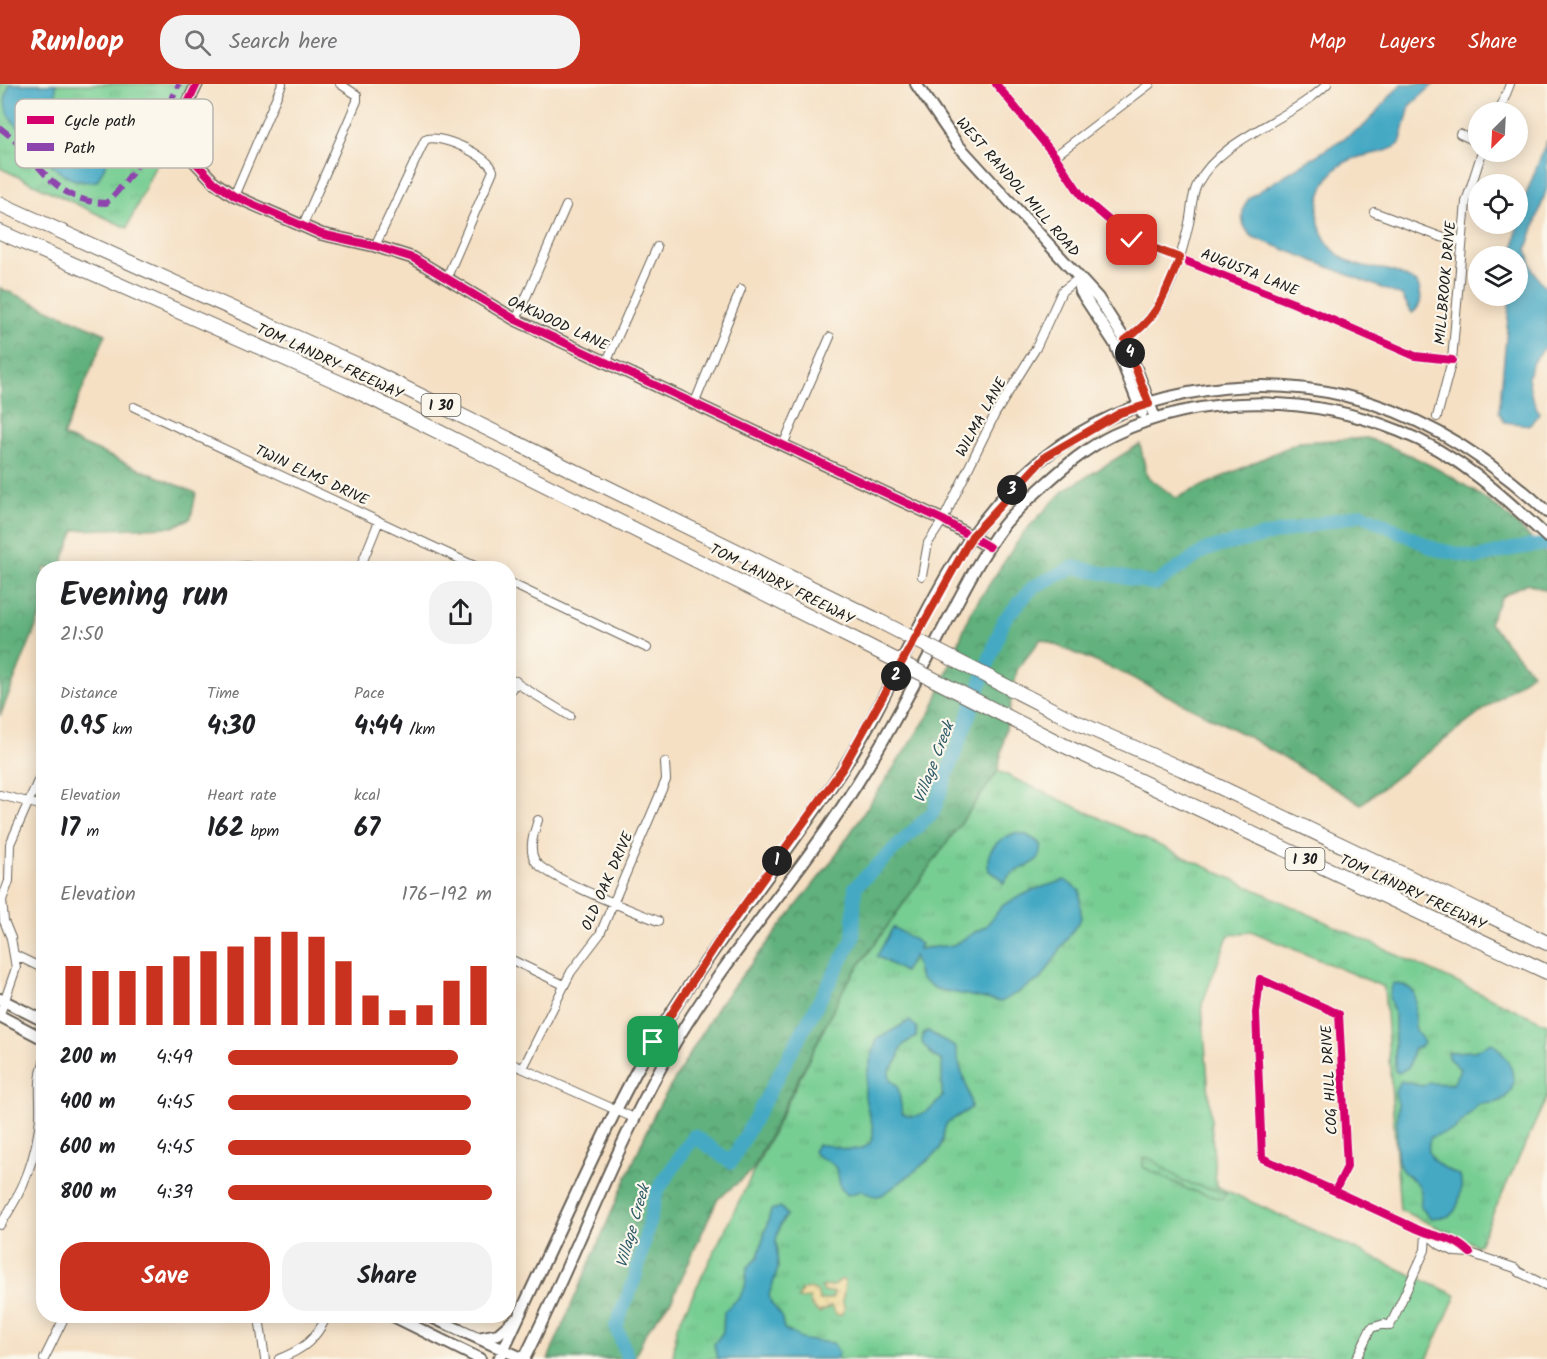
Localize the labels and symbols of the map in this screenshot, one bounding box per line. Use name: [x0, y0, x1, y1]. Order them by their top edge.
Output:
legend: [15, 99, 213, 168]
north arrow: [1468, 102, 1528, 162]
text: Cycle path: [64, 109, 136, 134]
street label: WEST RANDOL MILL ROAD: [949, 112, 1085, 263]
text: Path: [64, 136, 95, 161]
pin: [1106, 214, 1157, 265]
street label: MILLBROOK DRIVE: [1429, 219, 1463, 346]
street label: AUGUSTA LANE: [1197, 242, 1303, 304]
street label: OAKWOOD LANE: [503, 290, 613, 358]
street label: TOM LANDRY FREEWAY: [252, 317, 408, 407]
pin: 4: [1115, 338, 1145, 368]
street label: WILMA LANE: [950, 372, 1014, 462]
road number: I 30: [422, 394, 460, 416]
street label: TWIN ELMS DRIVE: [251, 439, 374, 513]
pin: 3: [997, 475, 1027, 505]
street label: TOM LANDRY FREEWAY: [705, 538, 859, 632]
pin: 2: [881, 661, 911, 691]
water label: Village Creek: [907, 716, 962, 807]
street label: OLD OAK DRIVE: [575, 827, 641, 935]
pin: 1: [762, 846, 792, 876]
road number: I 30: [1286, 848, 1324, 870]
street label: TOM LANDRY FREEWAY: [1335, 848, 1491, 938]
pin: [627, 1016, 678, 1067]
street label: COG HILL DRIVE: [1315, 1023, 1345, 1136]
water label: Village Creek: [610, 1179, 658, 1271]

